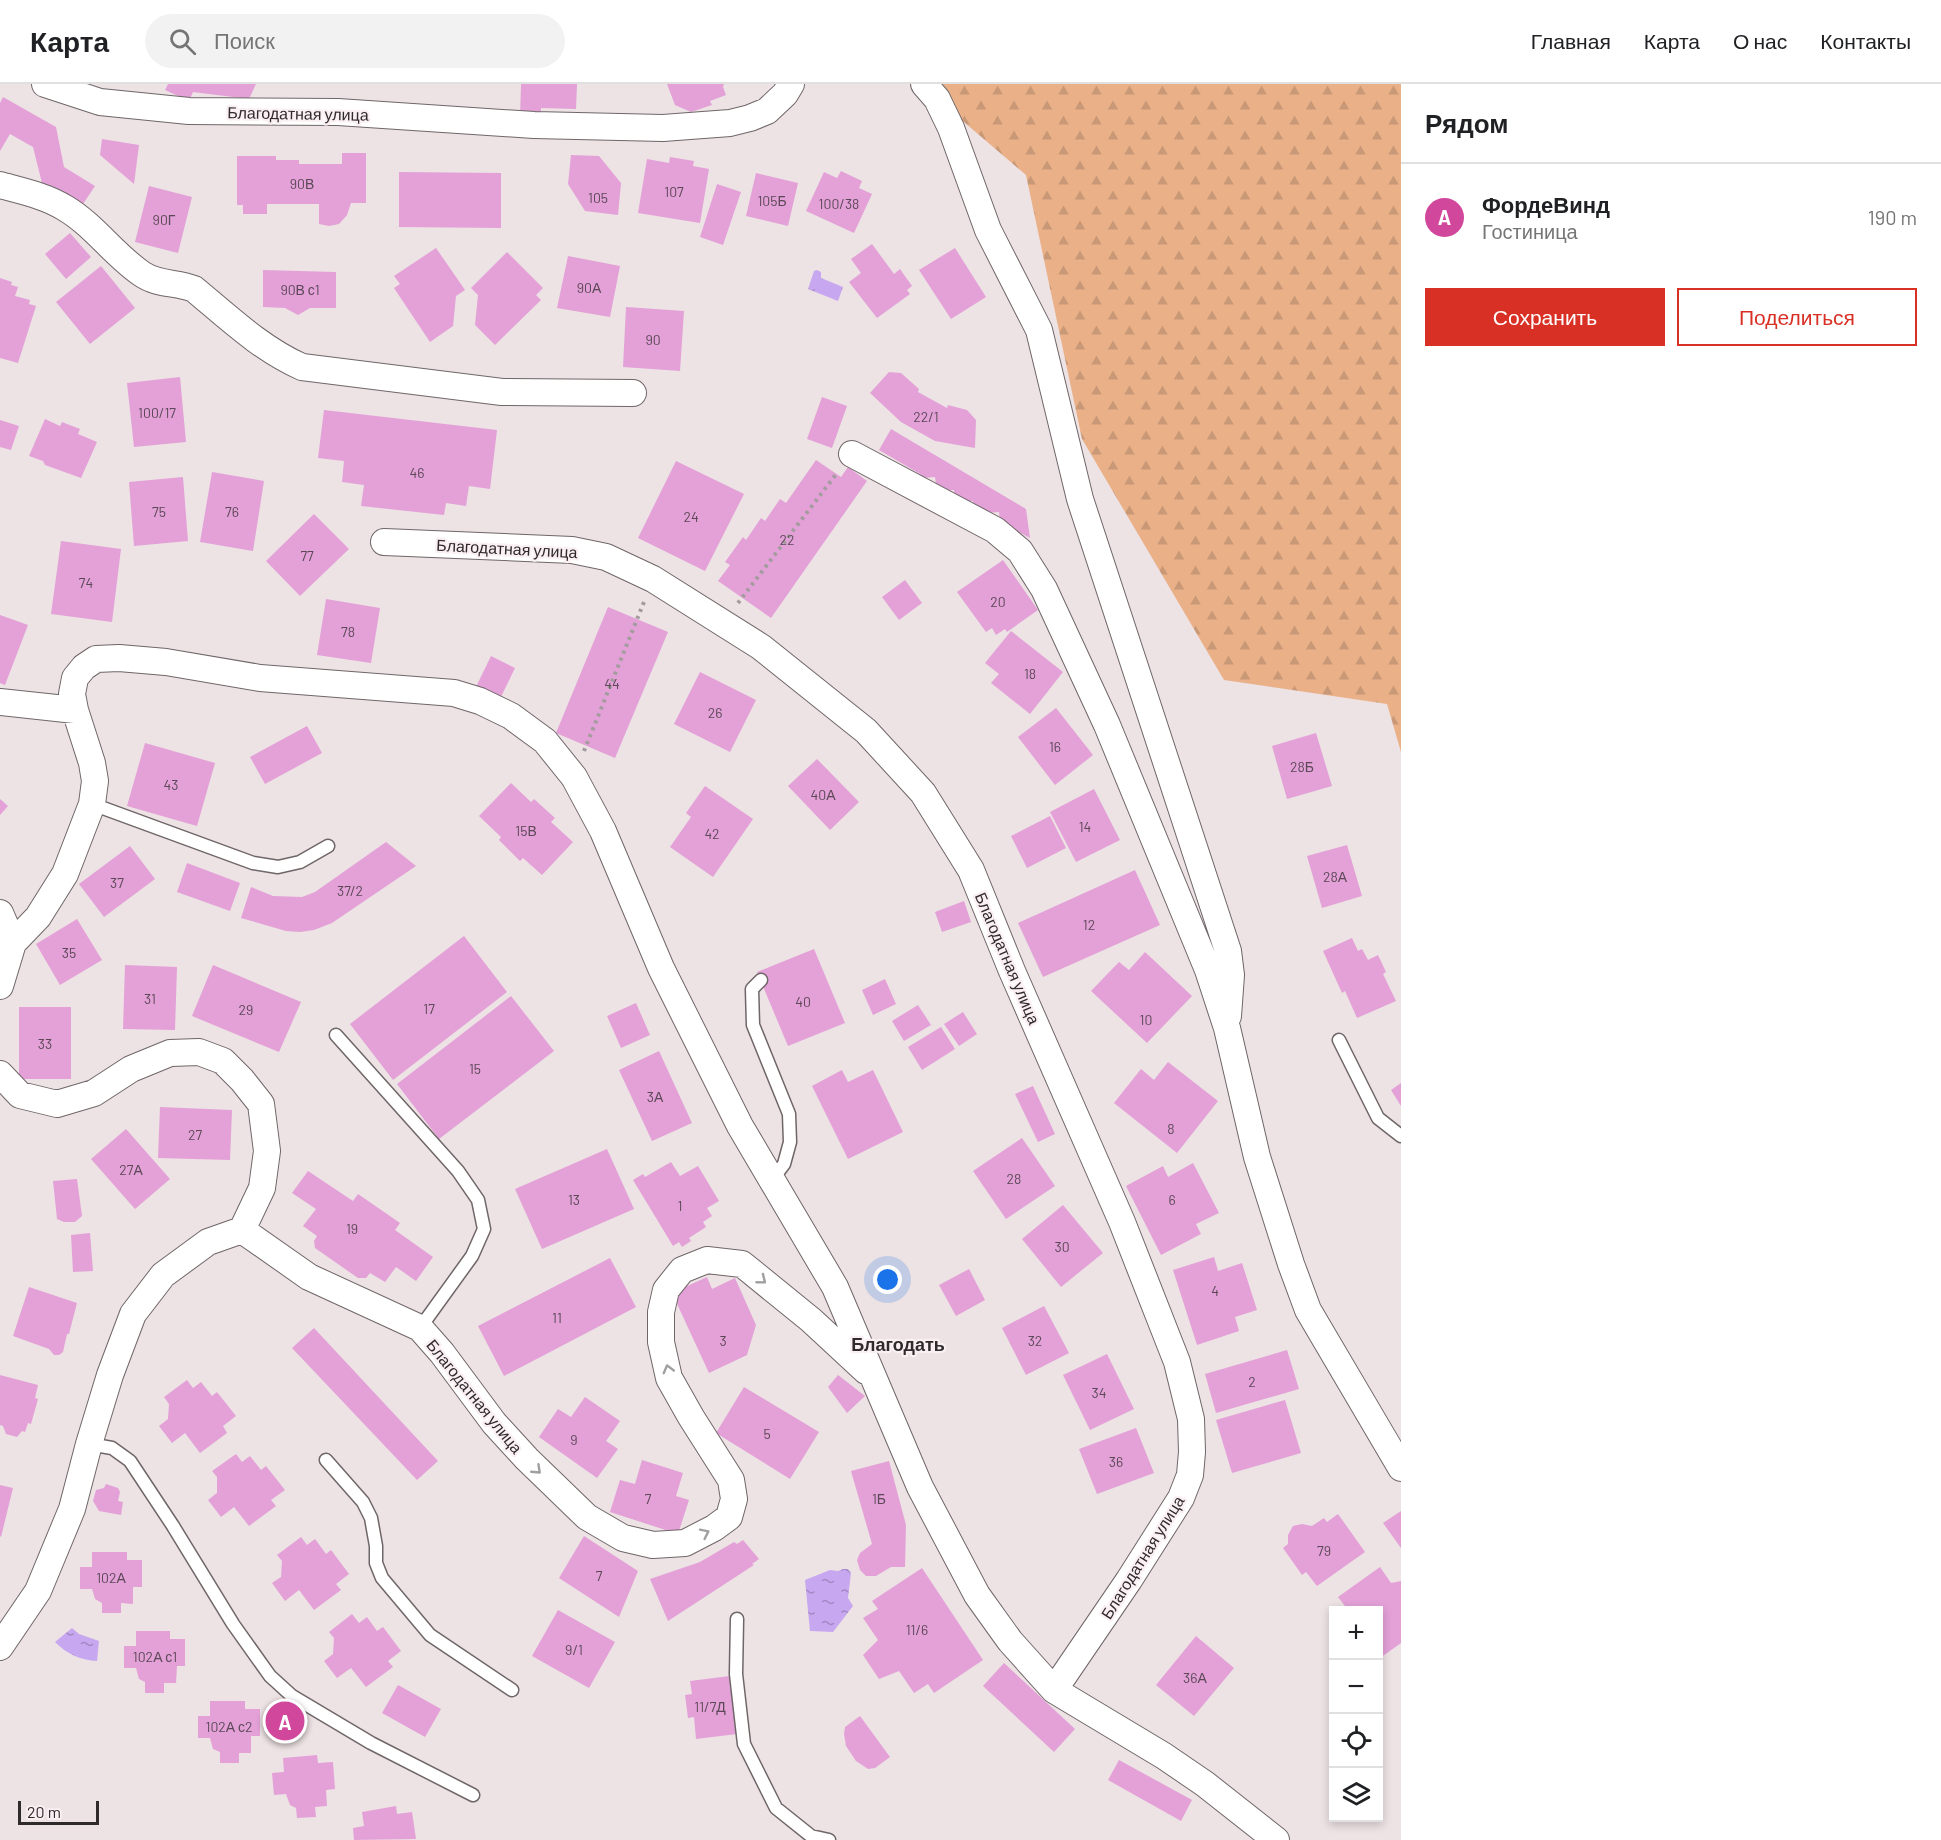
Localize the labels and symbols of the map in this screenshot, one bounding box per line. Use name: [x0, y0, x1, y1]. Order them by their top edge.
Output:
street label: Благодатная улица: [227, 102, 369, 124]
house number: 90В: [290, 175, 314, 192]
house number: 107: [664, 183, 684, 200]
house number: 105: [588, 189, 608, 206]
house number: 105Б: [757, 192, 787, 209]
house number: 100/38: [819, 195, 859, 212]
house number: 90Г: [153, 211, 176, 228]
house number: 90А: [577, 279, 602, 296]
house number: 90В с1: [280, 281, 320, 298]
house number: 90: [645, 331, 661, 348]
house number: 100/17: [138, 404, 176, 421]
house number: 22/1: [913, 408, 939, 425]
house number: 46: [410, 464, 424, 481]
house number: 75: [152, 503, 166, 520]
house number: 76: [225, 503, 239, 520]
house number: 24: [683, 508, 699, 525]
house number: 22: [779, 531, 795, 548]
street label: Благодатная улица: [436, 535, 578, 561]
house number: 77: [300, 547, 314, 564]
house number: 74: [79, 574, 93, 591]
house number: 20: [990, 593, 1006, 610]
house number: 78: [341, 623, 355, 640]
house number: 18: [1024, 665, 1036, 682]
house number: 44: [604, 675, 620, 692]
house number: 26: [708, 704, 722, 721]
house number: 16: [1049, 738, 1061, 755]
house number: 28Б: [1290, 758, 1314, 775]
house number: 43: [164, 776, 178, 793]
house number: 40А: [811, 786, 836, 803]
house number: 14: [1079, 818, 1091, 835]
house number: 15В: [515, 822, 537, 839]
house number: 42: [704, 825, 720, 842]
house number: 28А: [1323, 868, 1348, 885]
house number: 37: [110, 874, 124, 891]
house number: 37/2: [337, 882, 363, 899]
street label: Благодатная улица: [972, 889, 1044, 1027]
house number: 12: [1083, 916, 1095, 933]
house number: 35: [62, 944, 76, 961]
house number: 31: [144, 990, 156, 1007]
house number: 40: [795, 993, 811, 1010]
house number: 17: [423, 1000, 435, 1017]
house number: 29: [239, 1001, 253, 1018]
house number: 10: [1140, 1011, 1152, 1028]
house number: 33: [38, 1035, 52, 1052]
house number: 15: [469, 1060, 481, 1077]
house number: 3А: [647, 1088, 664, 1105]
house number: 8: [1167, 1120, 1175, 1137]
house number: 27: [188, 1126, 202, 1143]
house number: 27А: [119, 1161, 143, 1178]
house number: 28: [1007, 1170, 1021, 1187]
house number: 13: [568, 1191, 580, 1208]
house number: 6: [1168, 1191, 1176, 1208]
house number: 1: [678, 1197, 682, 1214]
house number: 19: [346, 1220, 358, 1237]
house number: 30: [1054, 1238, 1070, 1255]
your location: [873, 1265, 902, 1294]
one-way arrow: [756, 1273, 767, 1284]
house number: 4: [1211, 1282, 1219, 1299]
house number: 11: [552, 1309, 562, 1326]
house number: 3: [719, 1332, 727, 1349]
house number: 32: [1028, 1332, 1042, 1349]
district label: Благодать: [851, 1333, 945, 1355]
street label: Благодатная улица: [423, 1335, 527, 1457]
one-way arrow: [662, 1365, 675, 1375]
house number: 2: [1248, 1373, 1256, 1390]
house number: 34: [1092, 1384, 1106, 1401]
house number: 5: [763, 1425, 771, 1442]
house number: 9: [570, 1431, 578, 1448]
house number: 36: [1109, 1453, 1123, 1470]
one-way arrow: [530, 1462, 541, 1473]
house number: 7: [645, 1490, 652, 1507]
house number: 1Б: [872, 1490, 886, 1507]
street label: Благодатная улица: [1096, 1492, 1188, 1622]
one-way arrow: [698, 1529, 709, 1540]
house number: 79: [1317, 1542, 1331, 1559]
house number: 7: [596, 1567, 603, 1584]
house number: 102А: [96, 1569, 126, 1586]
house number: 11/6: [906, 1621, 928, 1638]
house number: 9/1: [565, 1641, 583, 1658]
house number: 102А с1: [133, 1648, 177, 1665]
house number: 36А: [1183, 1669, 1208, 1686]
pin: A: [266, 1698, 304, 1744]
house number: 11/7Д: [694, 1698, 726, 1715]
house number: 102А с2: [206, 1718, 252, 1735]
scale bar: [18, 1798, 99, 1826]

